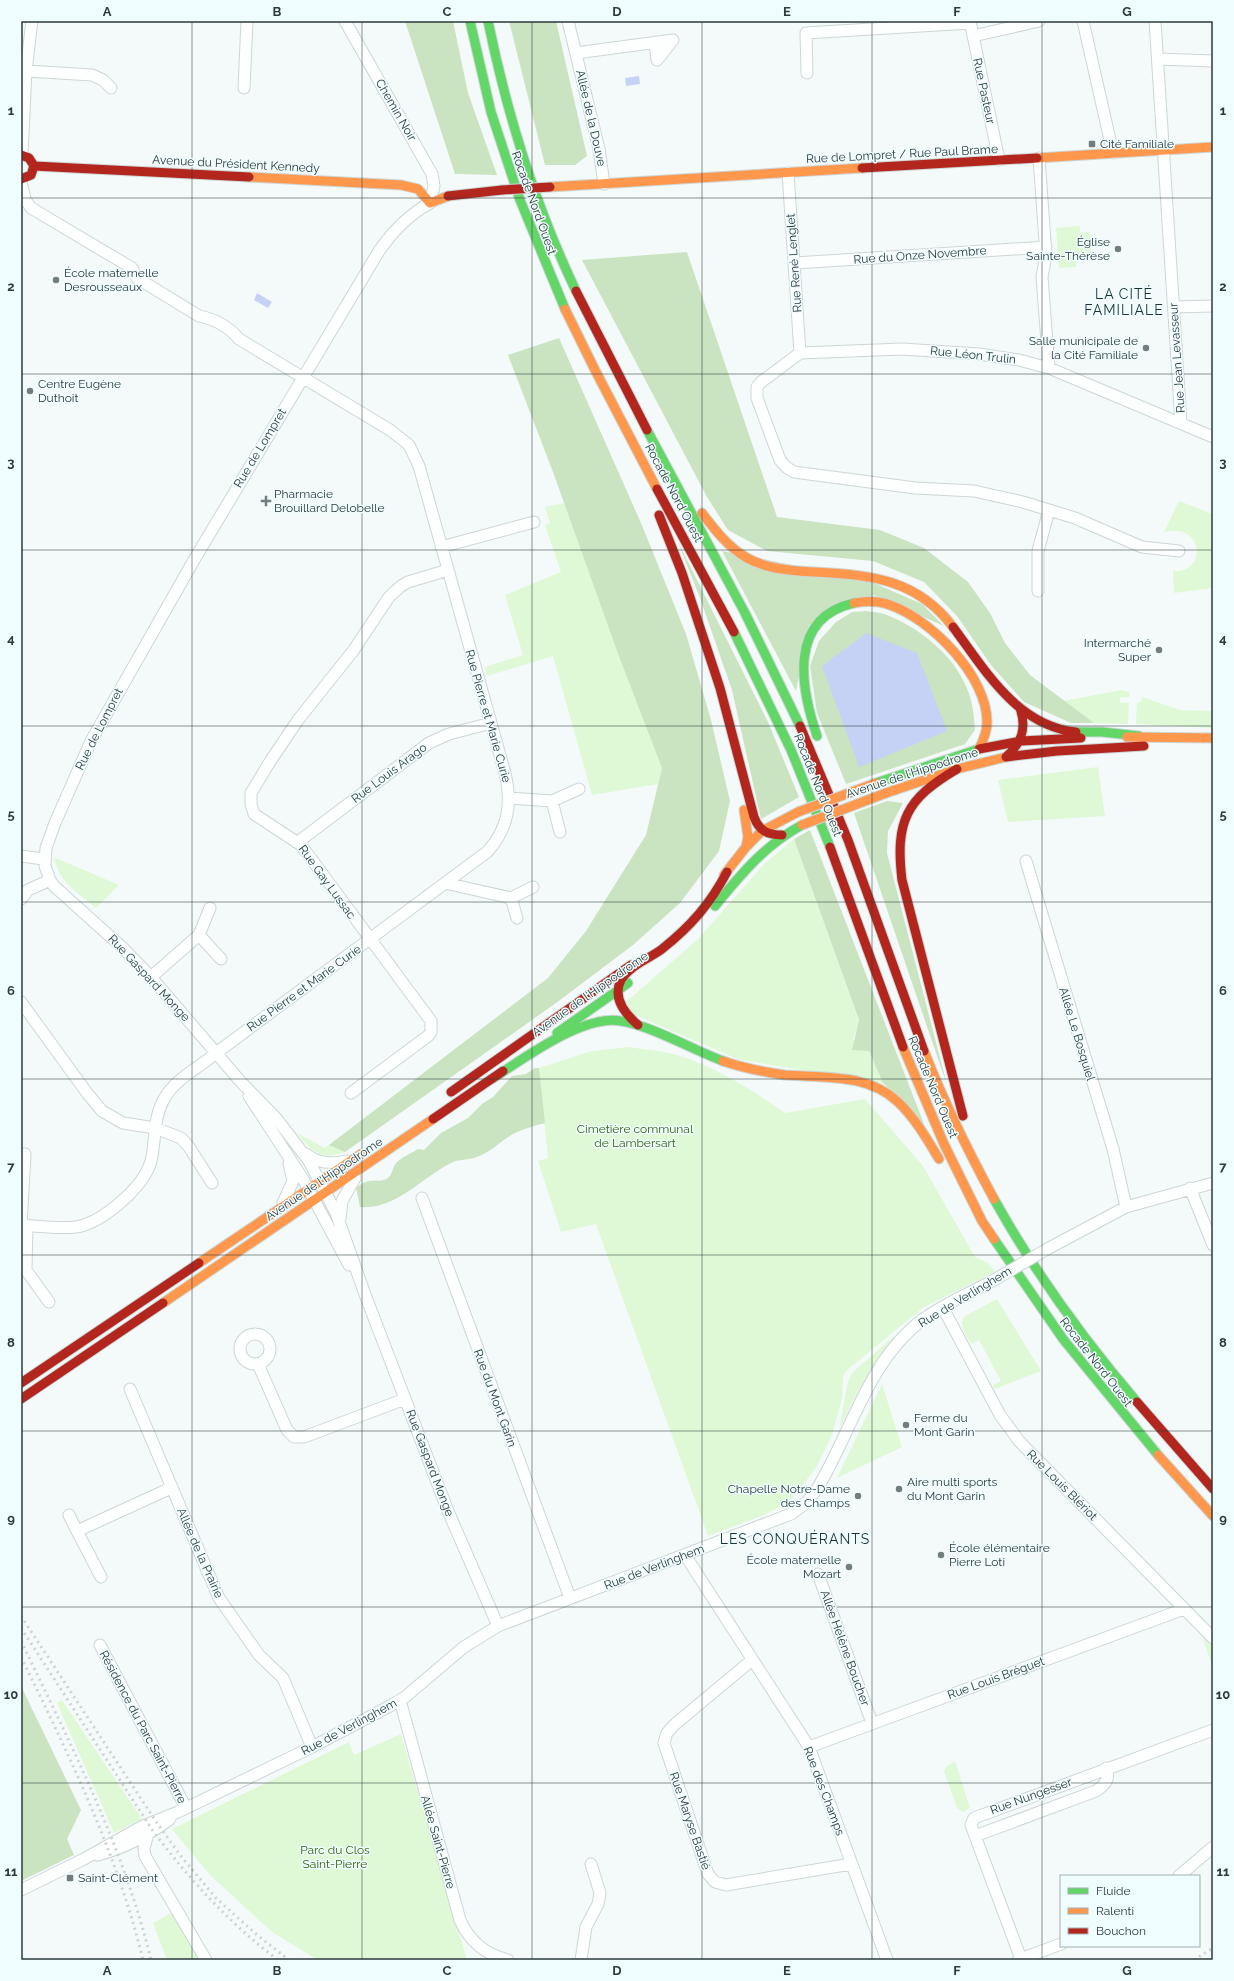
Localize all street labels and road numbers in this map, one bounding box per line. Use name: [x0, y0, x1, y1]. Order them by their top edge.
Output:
street label: Rue Pasteur: [970, 57, 998, 126]
street label: Allée de la Douve: [573, 69, 609, 167]
street label: Chemin Noir: [373, 77, 420, 144]
street label: Rue de Lompret / Rue Paul Brame: [806, 142, 998, 166]
street label: Rocade Nord Ouest: [509, 149, 559, 257]
street label: Avenue du Président Kennedy: [152, 153, 321, 175]
street label: Rue René Lenglet: [784, 213, 804, 313]
street label: Rue du Onze Novembre: [853, 243, 987, 267]
street label: Rue Jean Levasseur: [1166, 302, 1188, 414]
street label: Rue Léon Trulin: [929, 344, 1017, 366]
street label: Rue de Lompret: [231, 406, 289, 490]
street label: Rocade Nord Ouest: [642, 441, 706, 545]
street label: Rue Pierre et Marie Curie: [462, 648, 514, 784]
street label: Rue de Lompret: [72, 686, 126, 772]
street label: Rocade Nord Ouest: [791, 732, 845, 838]
street label: Rue Louis Arago: [349, 740, 429, 806]
street label: Avenue de l'Hippodrome: [844, 745, 980, 801]
street label: Rue Gay Lussac: [295, 842, 359, 922]
street label: Rue Gaspard Monge: [105, 932, 193, 1024]
street label: Rue Pierre et Marie Curie: [244, 942, 364, 1034]
street label: Avenue de l'Hippodrome: [529, 949, 651, 1039]
street label: Allée Le Bosquiel: [1056, 986, 1098, 1083]
street label: Rocade Nord Ouest: [905, 1034, 961, 1140]
street label: Avenue de l'Hippodrome: [263, 1135, 385, 1223]
street label: Rue de Verlinghem: [916, 1264, 1014, 1330]
street label: Rocade Nord Ouest: [1057, 1315, 1135, 1409]
street label: Rue du Mont Garin: [471, 1347, 519, 1449]
street label: Rue Gaspard Monge: [403, 1408, 457, 1518]
street label: Rue Louis Blériot: [1024, 1447, 1100, 1523]
street label: Allée de la Prairie: [174, 1506, 226, 1600]
street label: Rue de Verlinghem: [602, 1541, 706, 1593]
street label: Allée Hélène Boucher: [818, 1588, 873, 1708]
street label: Résidence du Parc Saint-Pierre: [97, 1648, 189, 1806]
street label: Rue Louis Bréguet: [946, 1654, 1046, 1702]
street label: Rue de Verlinghem: [299, 1696, 399, 1758]
street label: Rue des Champs: [801, 1744, 848, 1838]
street label: Rue Maryse Bastié: [667, 1770, 713, 1872]
street label: Rue Nungesser: [988, 1775, 1074, 1817]
street label: Allée Saint-Pierre: [418, 1794, 458, 1890]

